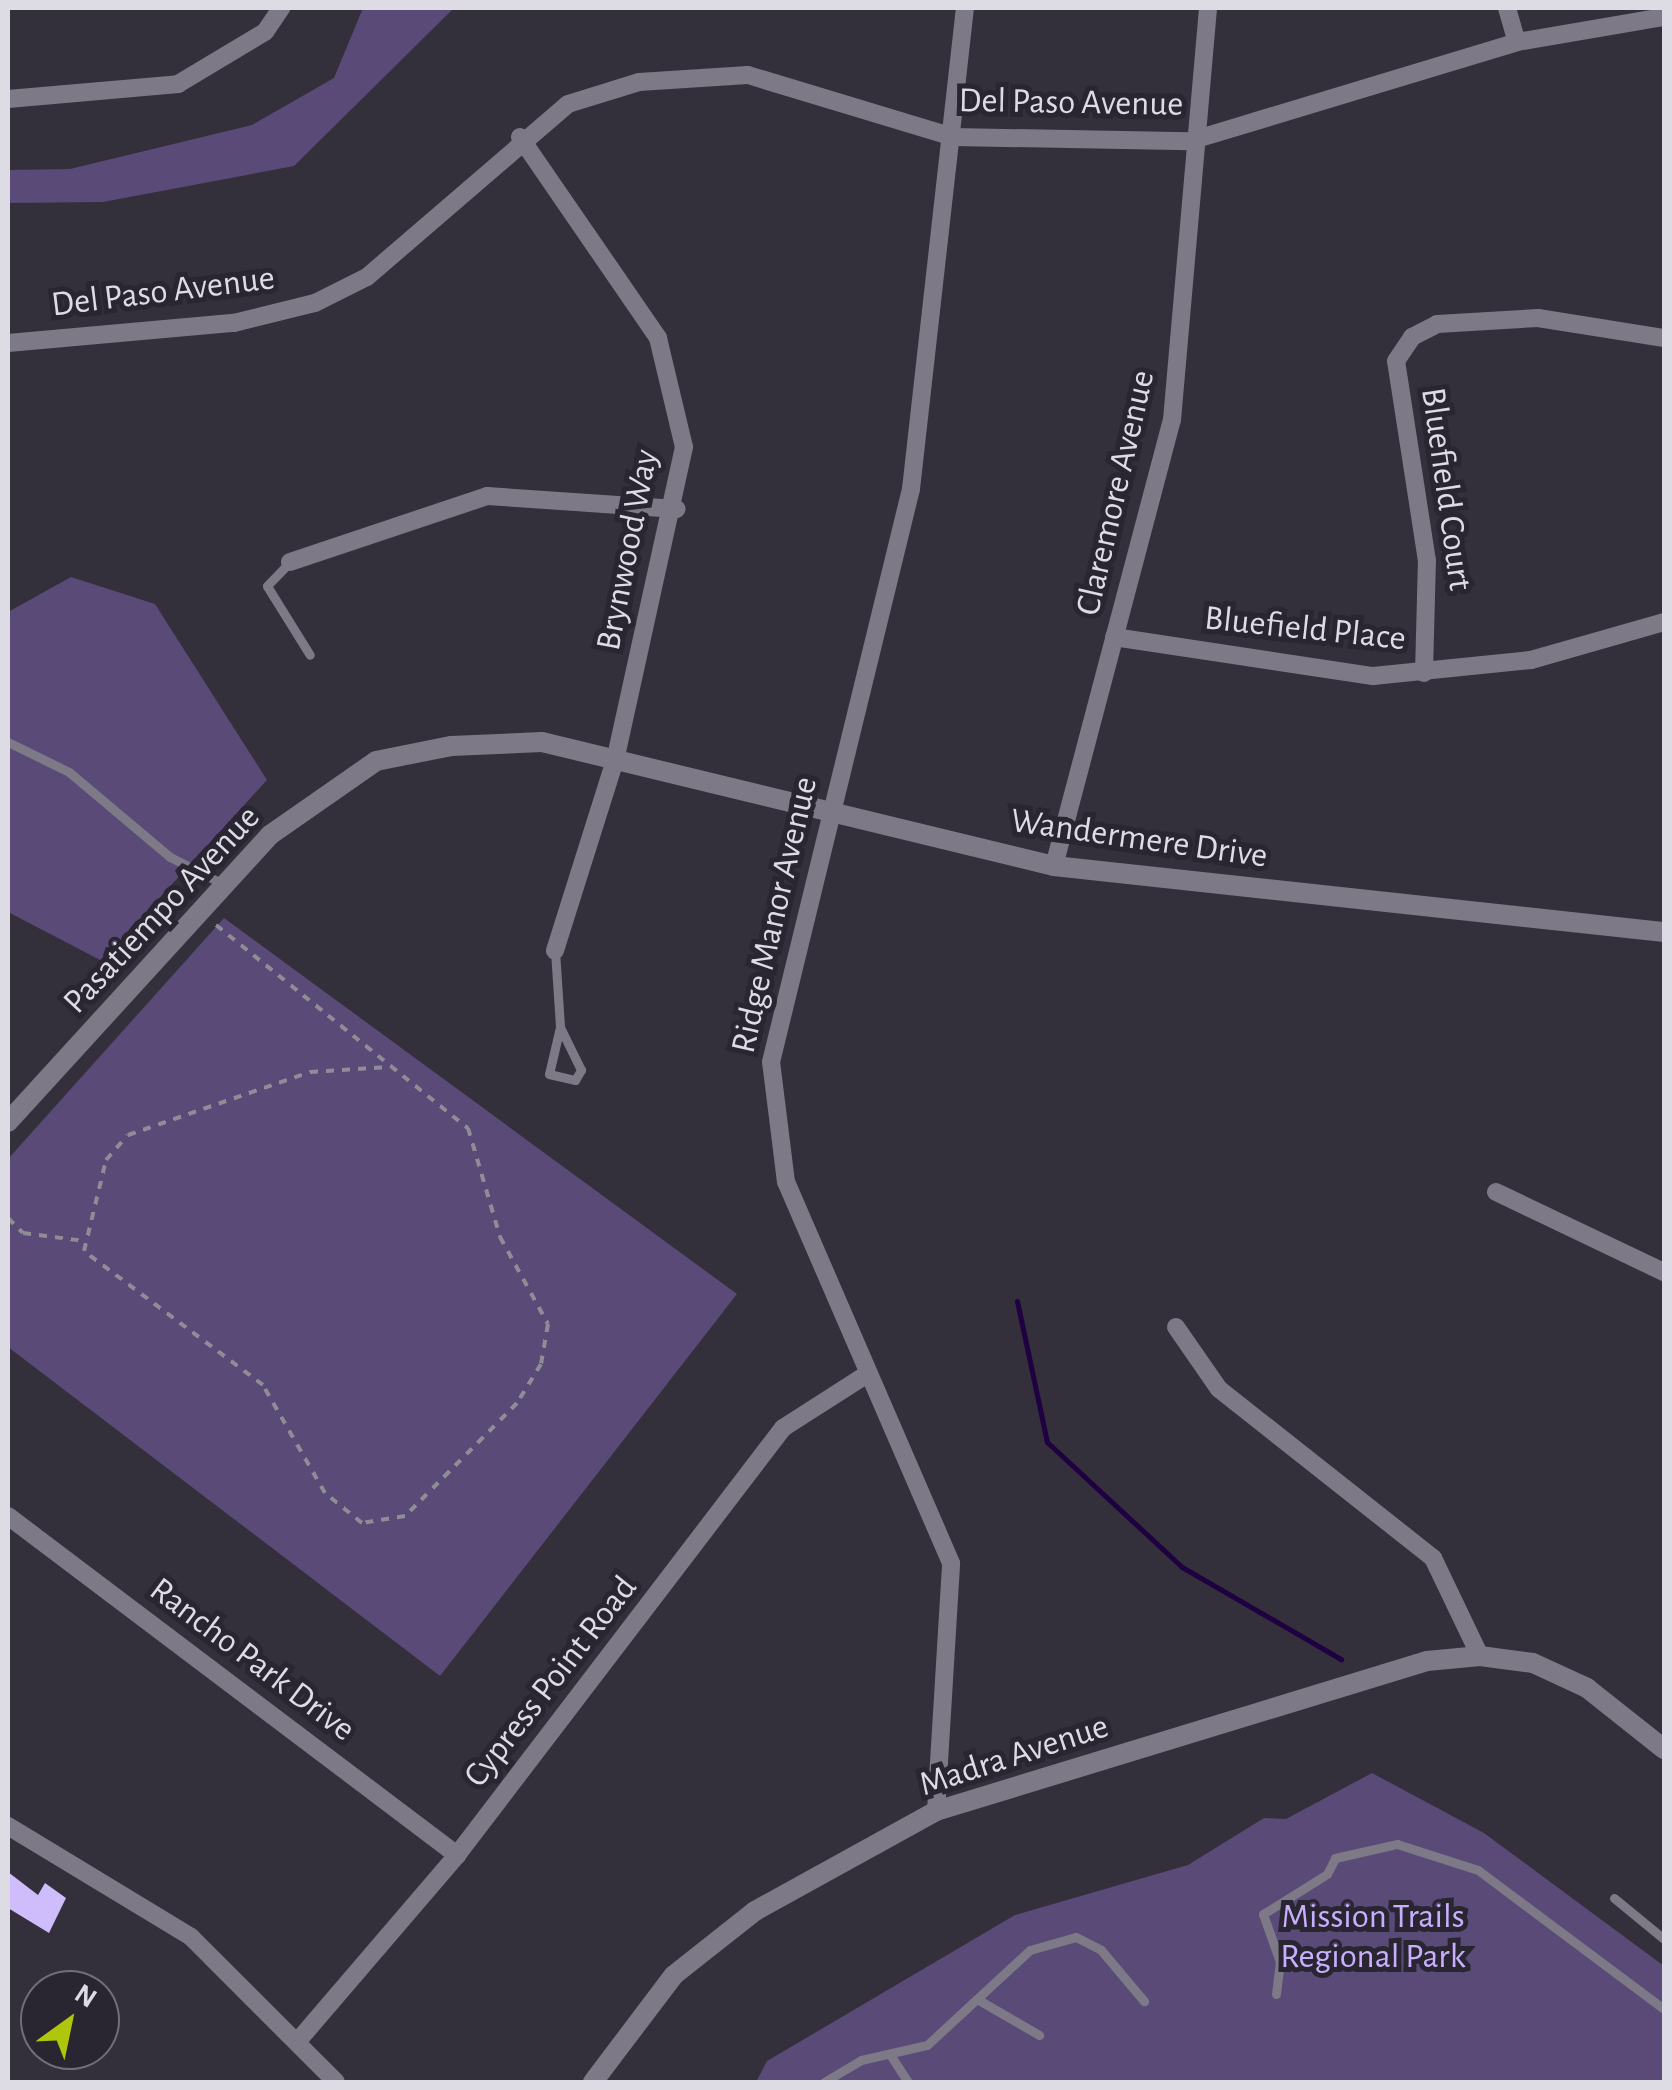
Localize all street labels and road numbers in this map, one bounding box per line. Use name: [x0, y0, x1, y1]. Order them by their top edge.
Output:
street label: Del Paso Avenue: [958, 80, 1184, 126]
street label: Del Paso Avenue: [49, 257, 277, 327]
street label: Claremore Avenue: [1067, 366, 1165, 620]
street label: Bluefield Court: [1411, 385, 1481, 593]
street label: Brynwood Way: [588, 446, 668, 654]
street label: Bluefield Place: [1202, 598, 1408, 660]
street label: Ridge Manor Avenue: [723, 773, 827, 1057]
street label: Pasatiempo Avenue: [55, 797, 269, 1023]
street label: Wandermere Drive: [1008, 800, 1270, 878]
street label: Cypress Point Road: [456, 1568, 646, 1796]
street label: Rancho Park Drive: [141, 1569, 363, 1751]
street label: Madra Avenue: [914, 1706, 1114, 1806]

